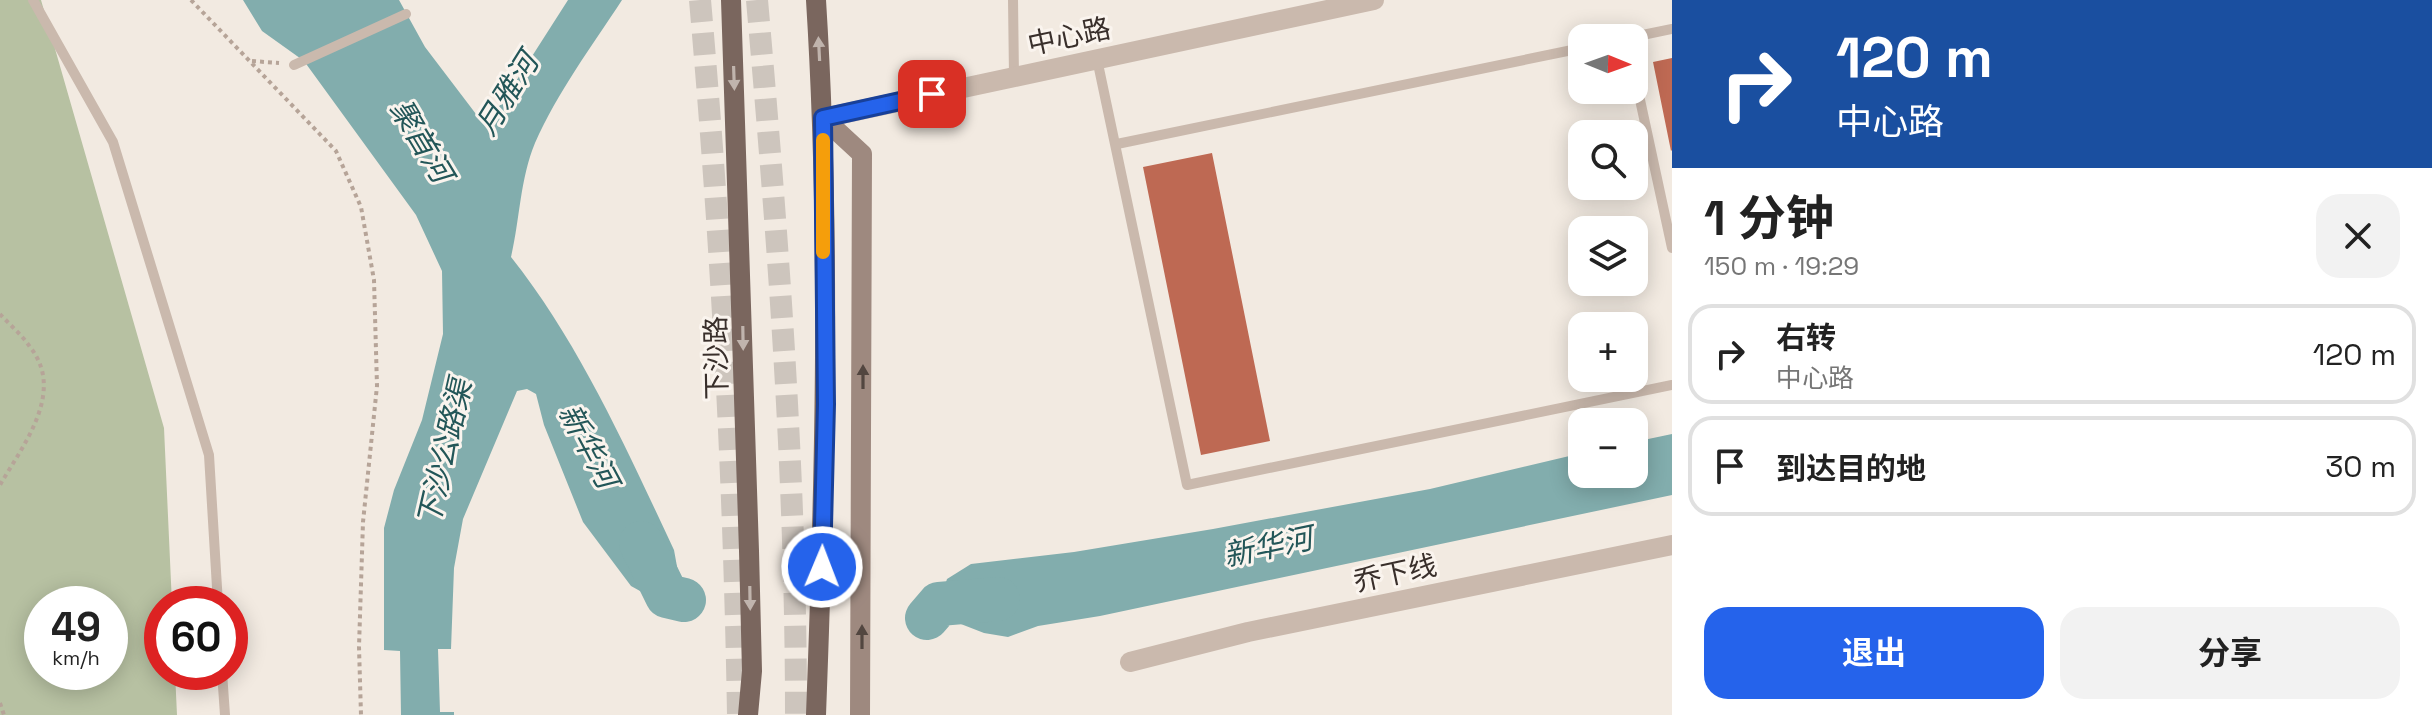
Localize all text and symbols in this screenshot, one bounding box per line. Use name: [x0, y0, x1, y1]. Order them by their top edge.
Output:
street label: 中心路: [1024, 10, 1114, 62]
text: 120 m: [1836, 22, 1993, 93]
north arrow: [1568, 24, 1648, 104]
map controls: [1568, 24, 1648, 488]
icon: right: [1704, 32, 1808, 136]
one-way arrow: [813, 36, 826, 61]
water label: 月雅河: [466, 41, 550, 142]
pin: [898, 60, 966, 128]
one-way arrow: [728, 66, 741, 91]
icon: arrive: [910, 72, 954, 116]
water label: 聚首河: [382, 92, 464, 194]
text: 中心路: [1836, 99, 1944, 145]
button: search: [1568, 120, 1648, 200]
text: 1 分钟: [1704, 188, 1834, 249]
button: close: [2316, 194, 2400, 278]
button: layers: [1568, 216, 1648, 296]
text: 150 m · 19:29: [1704, 249, 1859, 283]
button: +: [1568, 312, 1648, 392]
street label: 下沙路: [697, 316, 735, 400]
text: 右转: [1776, 318, 1836, 357]
one-way arrow: [737, 326, 750, 351]
icon: right: [1708, 332, 1752, 376]
text: 120 m: [2313, 335, 2396, 374]
text: 中心路: [1776, 361, 1854, 395]
one-way arrow: [857, 364, 869, 389]
water label: 下沙公路渠: [409, 372, 481, 530]
water label: 新华河: [550, 397, 629, 499]
button: −: [1568, 408, 1648, 488]
icon: arrive: [1708, 444, 1752, 488]
text: 30 m: [2325, 447, 2396, 486]
text: 到达目的地: [1776, 449, 1926, 488]
water label: 新华河: [1220, 517, 1321, 575]
position arrow: [780, 525, 864, 609]
street label: 乔下线: [1350, 547, 1440, 599]
speed limit sign: 60: [144, 586, 248, 690]
one-way arrow: [744, 586, 756, 611]
text: 49: [51, 602, 101, 653]
button: 退出: [1704, 607, 2044, 699]
button: 分享: [2060, 607, 2400, 699]
one-way arrow: [856, 624, 868, 649]
text: km/h: [52, 645, 100, 671]

